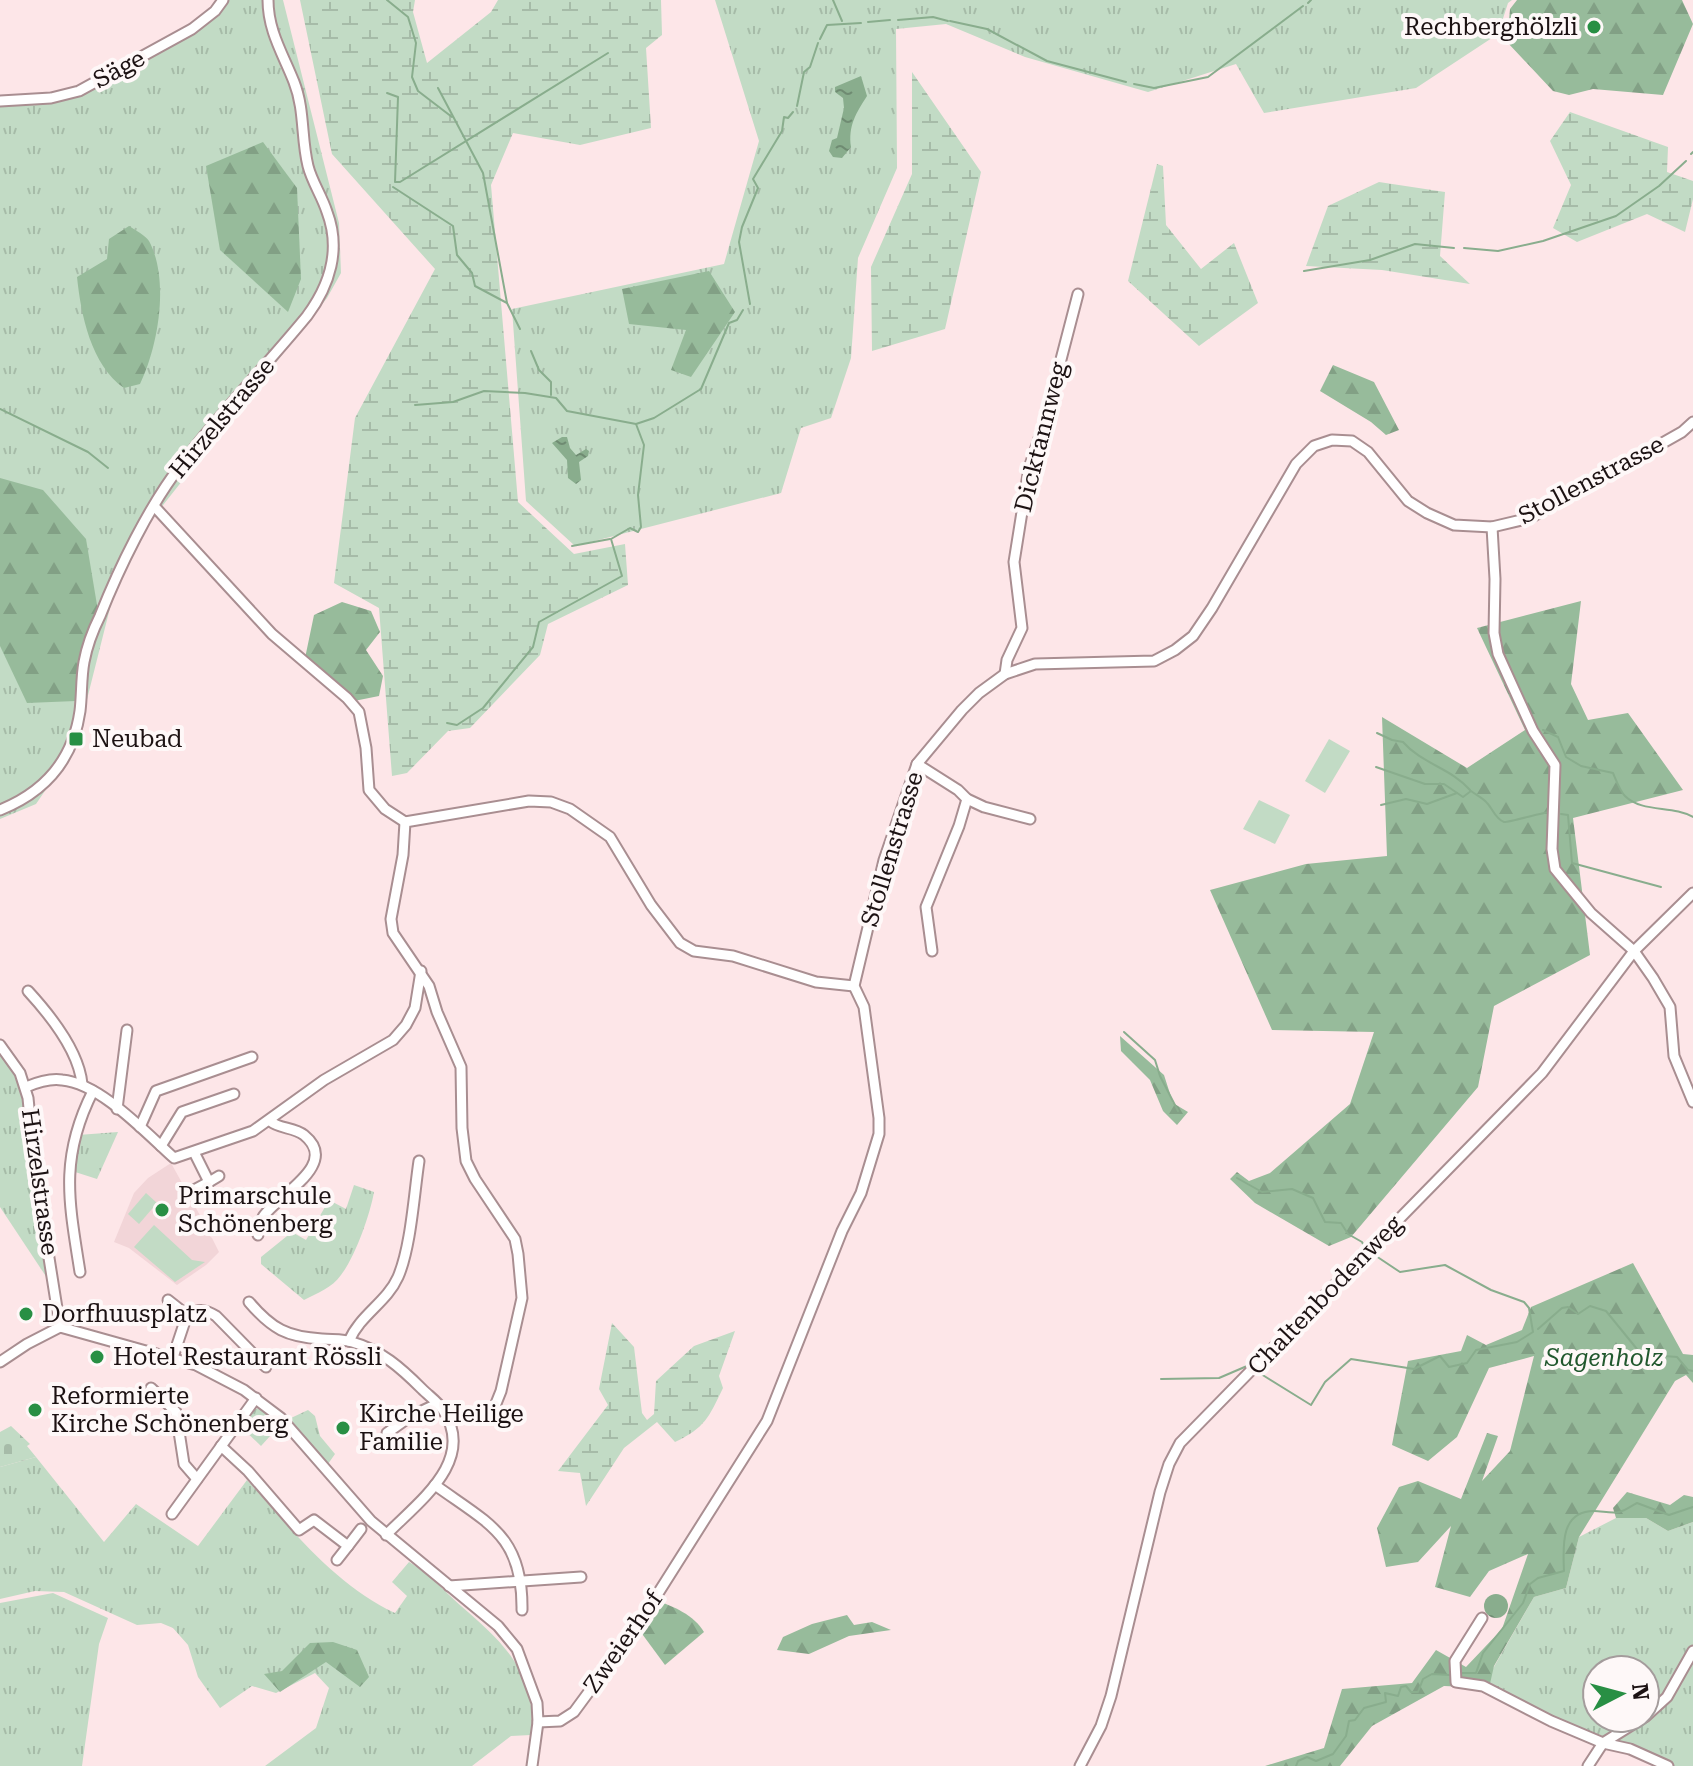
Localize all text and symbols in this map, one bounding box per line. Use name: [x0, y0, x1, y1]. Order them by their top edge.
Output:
place label: Rechberghölzli: [1404, 13, 1578, 41]
marker: Rechberghölzli: [1585, 18, 1603, 36]
street label: Säge: [88, 44, 150, 94]
street label: Hirzelstrasse: [164, 352, 280, 484]
street label: Dicktannweg: [1009, 359, 1073, 515]
street label: Stollenstrasse: [1514, 430, 1668, 530]
place label: Neubad: [92, 725, 183, 753]
marker: Neubad: [67, 730, 85, 748]
street label: Stollenstrasse: [855, 768, 929, 930]
street label: Hirzelstrasse: [16, 1107, 64, 1257]
place label: Primarschule Schönenberg: [178, 1182, 333, 1238]
marker: Primarschule Schönenberg: [153, 1201, 171, 1219]
street label: Chaltenbodenweg: [1242, 1209, 1408, 1380]
place label: Dorfhuusplatz: [42, 1300, 207, 1328]
marker: Dorfhuusplatz: [17, 1305, 35, 1323]
place label: Hotel Restaurant Rössli: [113, 1343, 383, 1371]
park label: Sagenholz: [1544, 1344, 1663, 1372]
marker: Hotel Restaurant Rössli: [88, 1348, 106, 1366]
place label: Reformierte Kirche Schönenberg: [51, 1382, 289, 1438]
place label: Kirche Heilige Familie: [359, 1400, 524, 1456]
marker: Reformierte Kirche Schönenberg: [26, 1401, 44, 1419]
marker: Kirche Heilige Familie: [334, 1419, 352, 1437]
street label: Zweierhof: [578, 1585, 669, 1698]
north arrow: [1581, 1654, 1661, 1734]
text: N: [1627, 1682, 1654, 1702]

